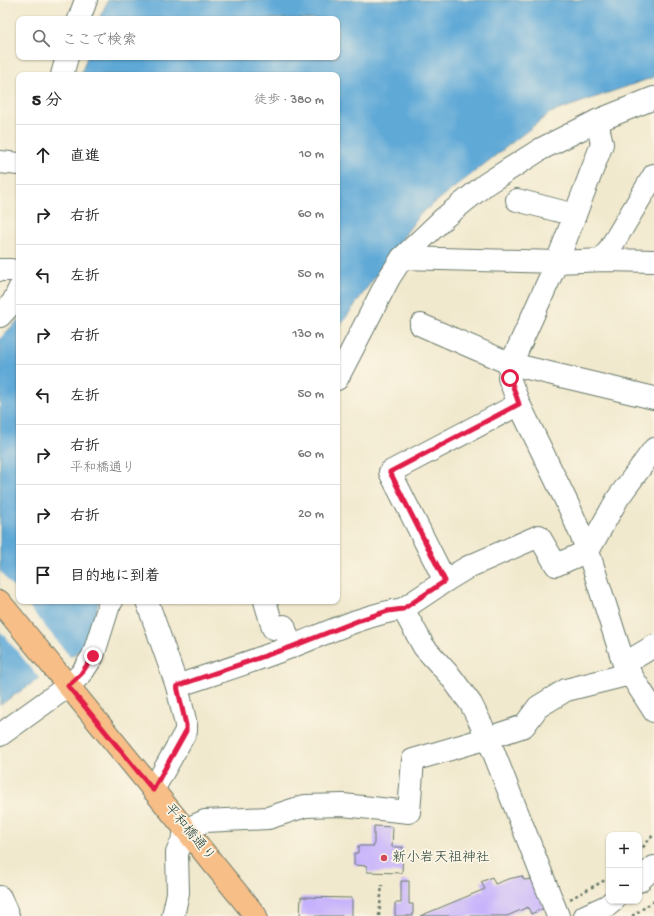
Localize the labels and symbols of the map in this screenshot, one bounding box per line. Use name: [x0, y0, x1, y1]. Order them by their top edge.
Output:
route start: [501, 369, 519, 387]
route end: [84, 647, 102, 665]
street label: 平和橋通り: [160, 801, 218, 865]
place label: 新小岩天祖神社: [392, 850, 490, 867]
marker: 新小岩天祖神社: [379, 853, 389, 863]

